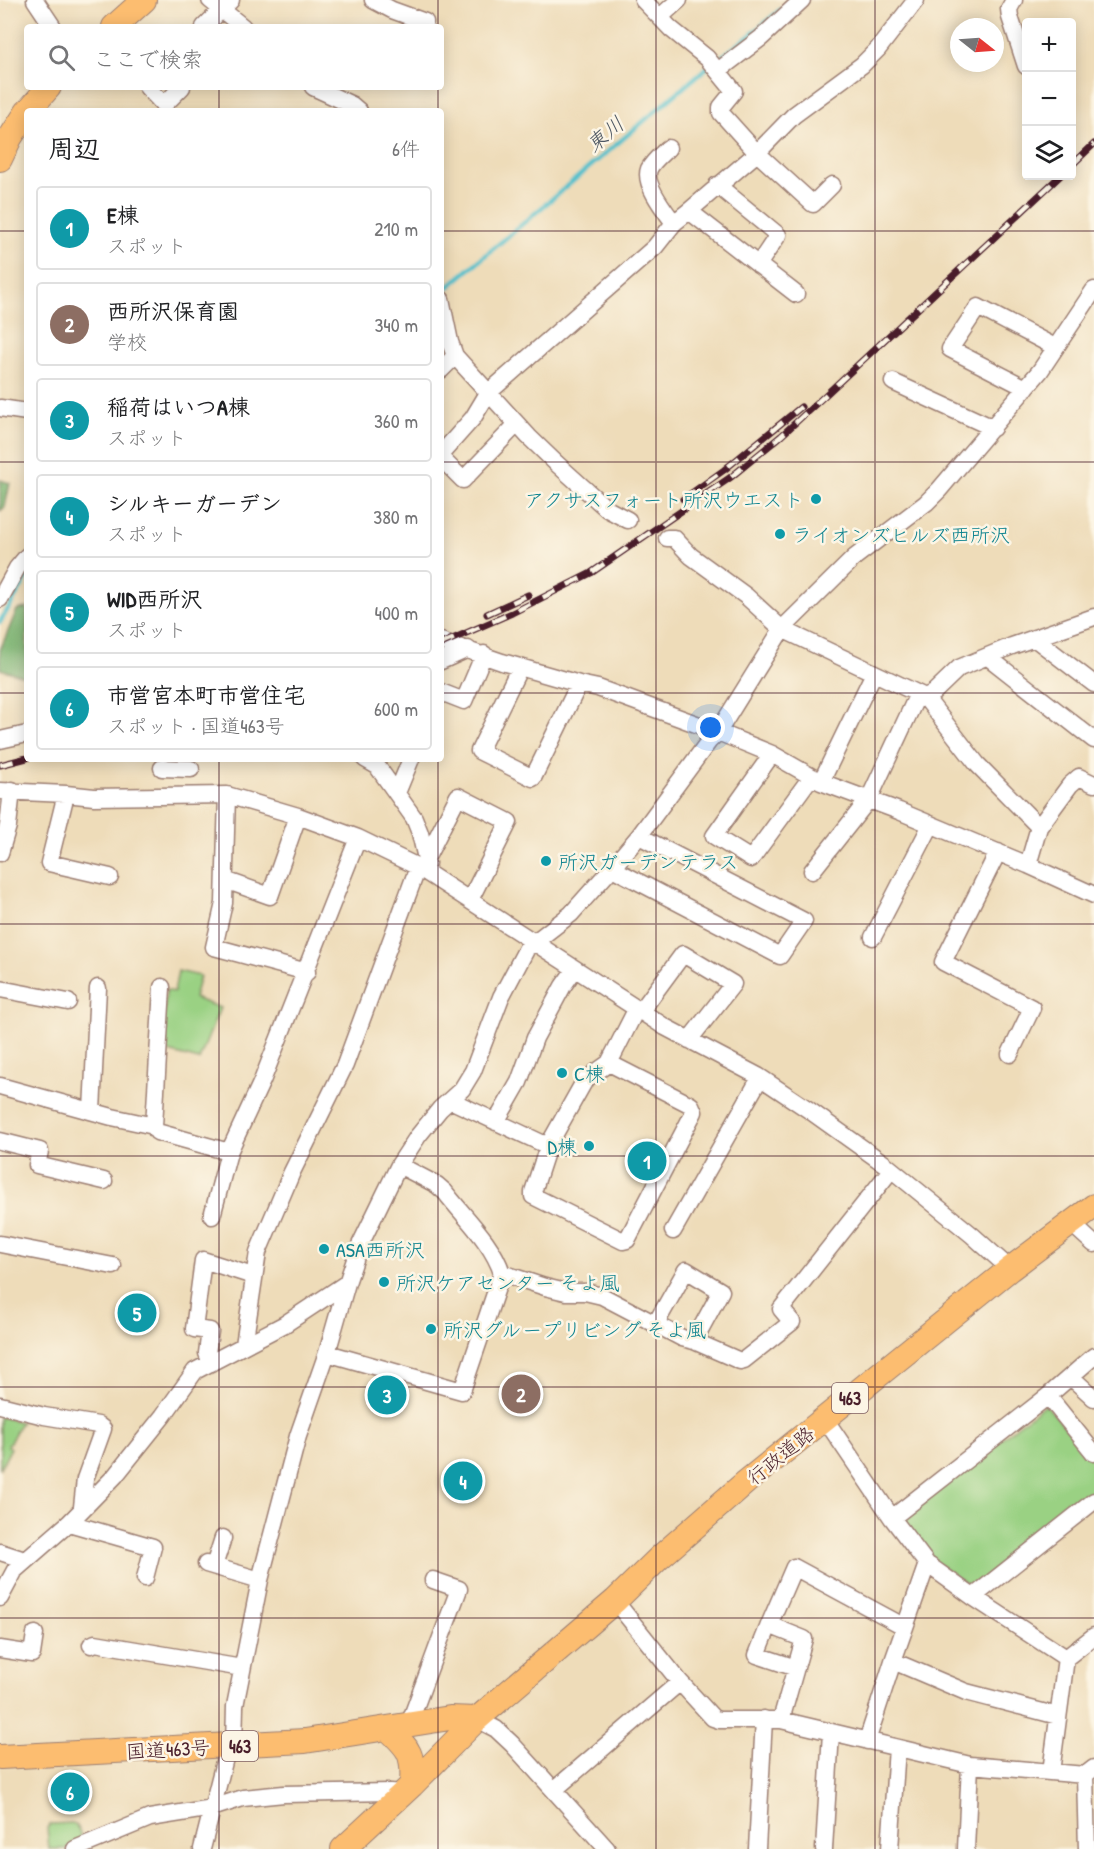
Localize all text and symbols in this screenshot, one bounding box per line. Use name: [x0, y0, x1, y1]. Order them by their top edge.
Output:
north arrow: [950, 18, 1004, 72]
map controls: [1022, 18, 1076, 180]
button: +: [1022, 18, 1076, 72]
search box: [24, 24, 444, 90]
icon: search: [45, 41, 78, 74]
text: ここで検索: [93, 44, 203, 74]
button: −: [1022, 72, 1076, 126]
water label: 東川: [580, 109, 630, 159]
button: layers: [1022, 126, 1076, 180]
text: 周辺: [48, 131, 100, 166]
text: 6件: [392, 135, 420, 162]
text: E棟: [107, 200, 139, 230]
text: 1: [66, 215, 73, 242]
text: 210 m: [374, 215, 418, 242]
text: スポット: [107, 232, 187, 259]
text: 西所沢保育園: [107, 296, 239, 326]
text: 2: [65, 311, 74, 338]
text: 340 m: [374, 311, 418, 338]
text: 学校: [107, 328, 147, 355]
text: 稲荷はいつA棟: [107, 392, 250, 422]
text: 3: [65, 407, 74, 434]
text: 360 m: [374, 407, 418, 434]
text: スポット: [107, 424, 187, 451]
place label: アクサスフォート所沢ウエスト: [524, 486, 804, 513]
text: シルキーガーデン: [107, 488, 282, 518]
marker: アクサスフォート所沢ウエスト: [809, 492, 823, 506]
text: 4: [66, 503, 73, 530]
text: 380 m: [373, 503, 418, 530]
text: スポット: [107, 520, 187, 547]
place label: ライオンズヒルズ西所沢: [792, 521, 1010, 548]
marker: ライオンズヒルズ西所沢: [773, 527, 787, 541]
text: WID西所沢: [107, 584, 202, 614]
text: 5: [65, 599, 74, 626]
text: 400 m: [374, 599, 418, 626]
text: スポット: [107, 616, 187, 643]
text: 市営宮本町市営住宅: [107, 680, 305, 710]
text: 6: [66, 695, 73, 722]
text: 600 m: [374, 695, 418, 722]
text: スポット · 国道463号: [107, 712, 285, 739]
your location: [696, 713, 725, 742]
place label: 所沢ガーデンテラス: [558, 848, 738, 875]
marker: 所沢ガーデンテラス: [539, 854, 553, 868]
place label: C棟: [574, 1060, 605, 1087]
marker: C棟: [555, 1066, 569, 1080]
place label: D棟: [548, 1133, 577, 1160]
pin: 1: [628, 1138, 666, 1184]
marker: D棟: [582, 1139, 596, 1153]
place label: ASA西所沢: [336, 1236, 425, 1263]
marker: ASA西所沢: [317, 1242, 331, 1256]
place label: 所沢ケアセンター そよ風: [396, 1269, 619, 1296]
marker: 所沢ケアセンター そよ風: [377, 1275, 391, 1289]
pin: 5: [118, 1290, 156, 1336]
place label: 所沢グループリビング そよ風: [443, 1316, 706, 1343]
marker: 所沢グループリビング そよ風: [424, 1322, 438, 1336]
pin: 3: [368, 1372, 406, 1418]
pin: 2: [502, 1372, 540, 1416]
road number: 463: [832, 1383, 868, 1413]
street label: 行政道路: [740, 1419, 820, 1491]
pin: 4: [444, 1458, 482, 1504]
road number: 463: [222, 1731, 258, 1761]
street label: 国道463号: [125, 1733, 211, 1765]
pin: 6: [50, 1770, 90, 1814]

